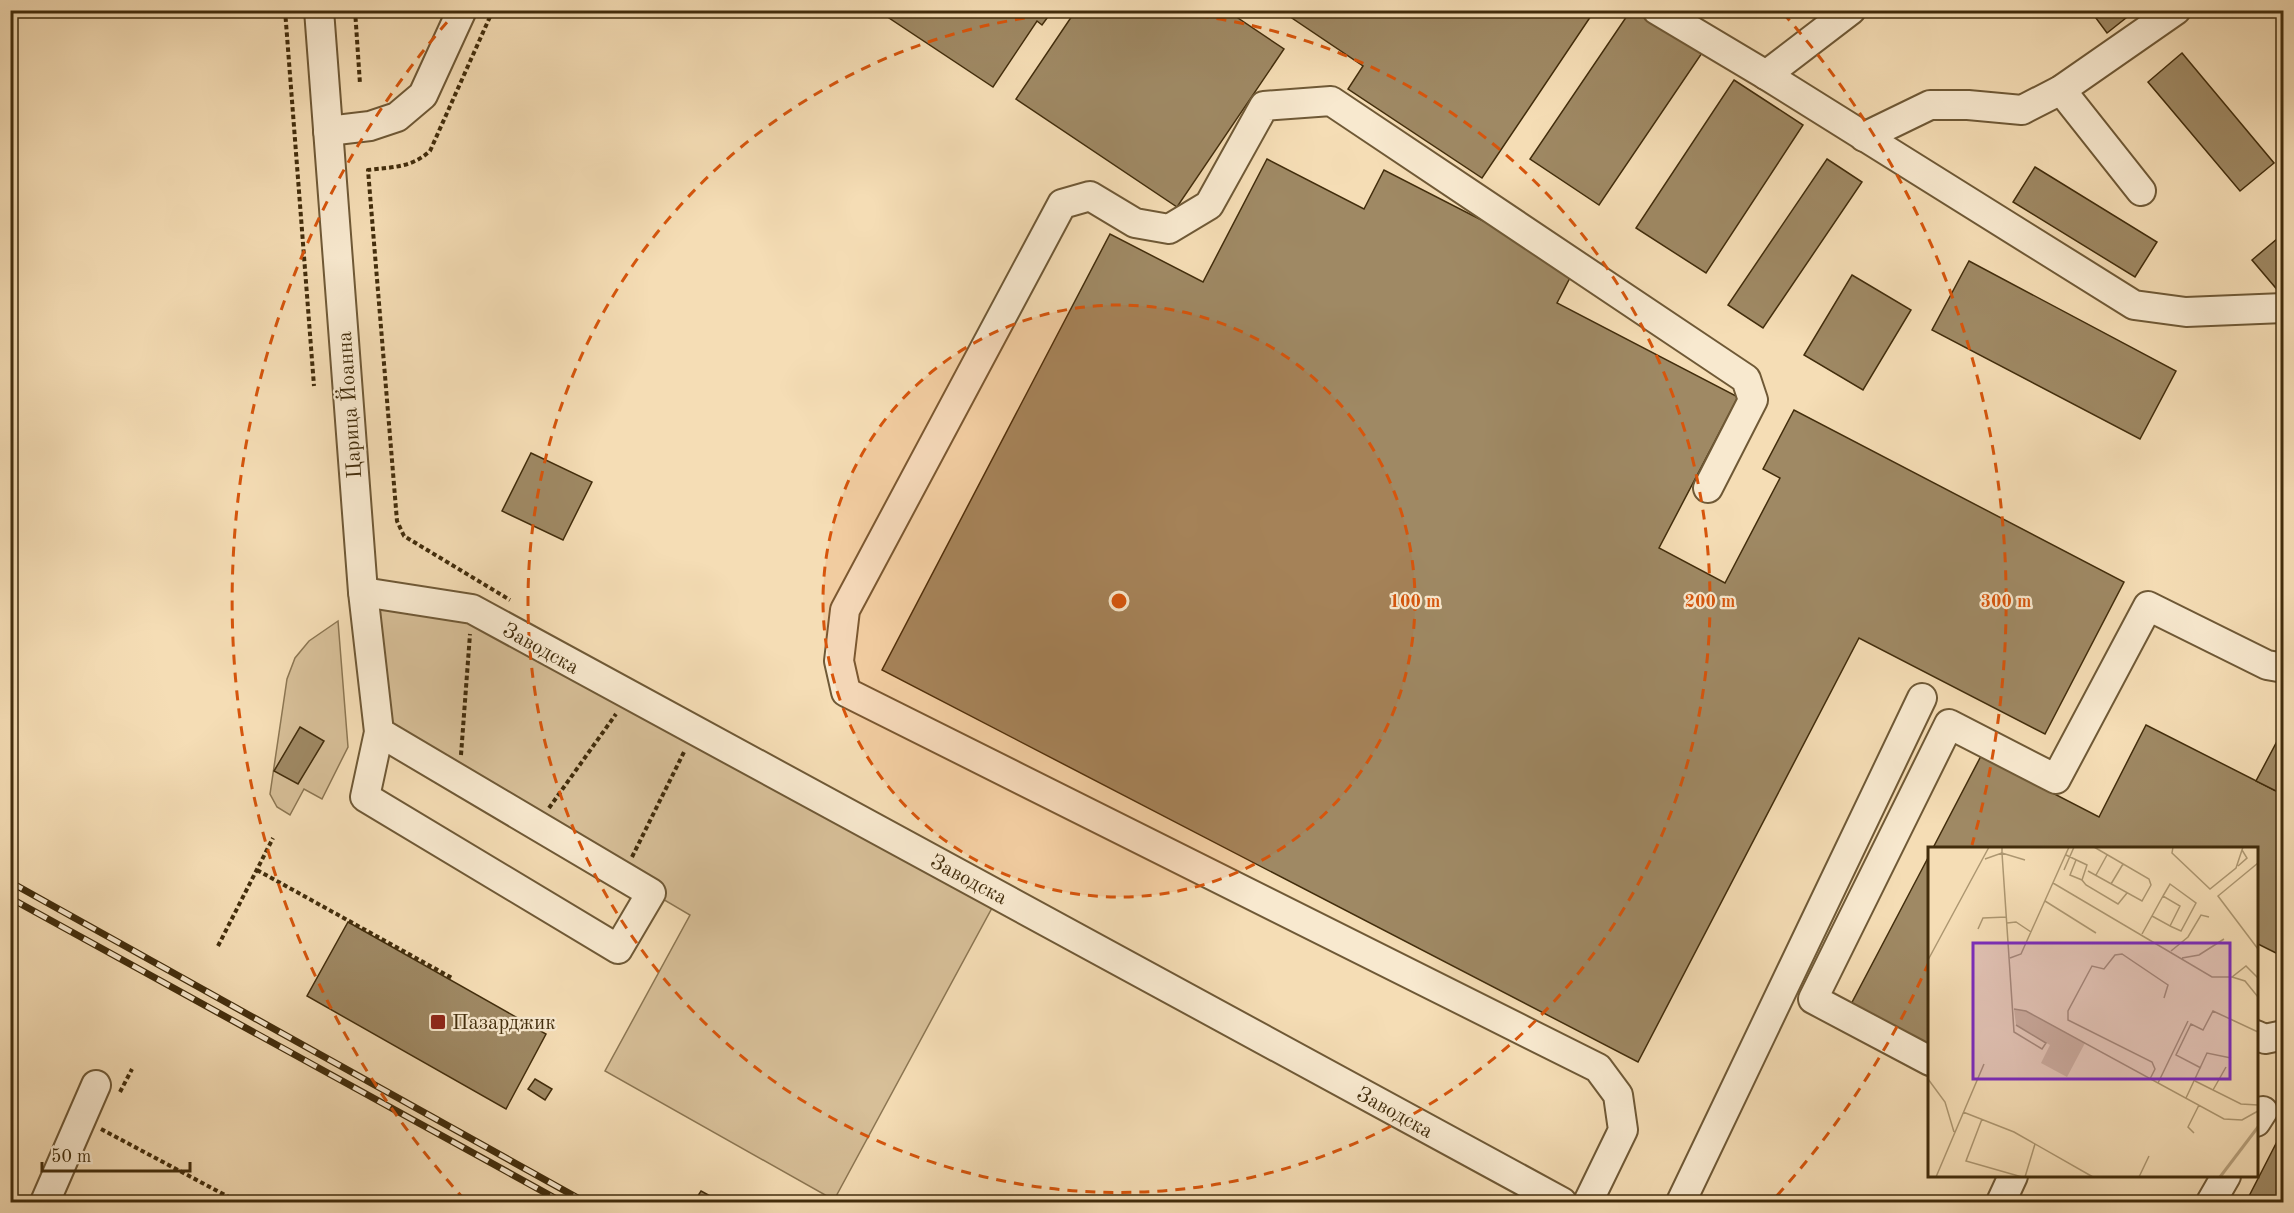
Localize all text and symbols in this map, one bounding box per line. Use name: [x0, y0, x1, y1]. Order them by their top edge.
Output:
street label: Царица Йоанна: [330, 331, 366, 480]
centre of rings: [1109, 591, 1129, 611]
text: 100 m: [1390, 593, 1440, 611]
text: 200 m: [1685, 593, 1735, 611]
text: 300 m: [1981, 593, 2031, 611]
street label: Заводска: [499, 620, 582, 679]
inset map: [1928, 847, 2258, 1177]
street label: Заводска: [926, 851, 1010, 909]
marker: Пазарджик: [429, 1013, 447, 1031]
place label: Пазарджик: [452, 1013, 556, 1034]
street label: Заводска: [1353, 1084, 1436, 1143]
scale bar: [42, 1135, 190, 1173]
text: 50 m: [51, 1148, 91, 1166]

